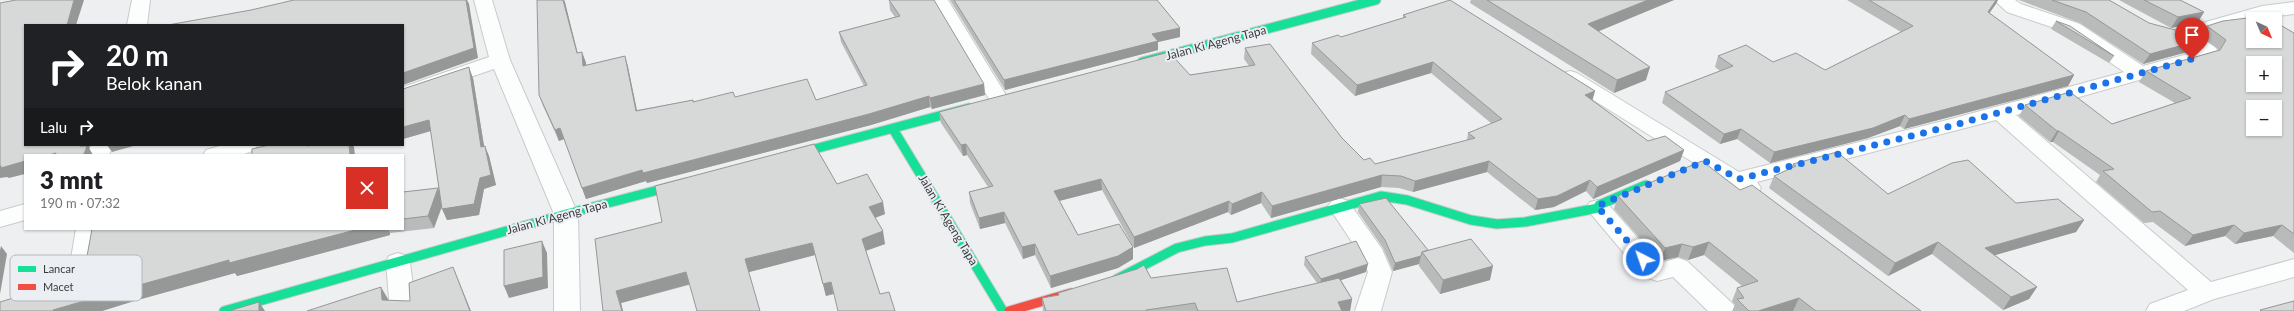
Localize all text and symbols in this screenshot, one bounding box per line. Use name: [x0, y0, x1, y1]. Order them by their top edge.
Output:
north arrow: [2246, 12, 2282, 48]
map controls: [2246, 12, 2282, 136]
pin: [2175, 18, 2209, 59]
street label: Jalan Ki Ageng Tapa: [1164, 22, 1268, 63]
icon: arrive: [2181, 24, 2203, 46]
text: 20 m: [106, 38, 169, 72]
icon: right: [40, 40, 92, 92]
button: +: [2246, 56, 2282, 92]
text: Belok kanan: [106, 72, 202, 94]
button: −: [2246, 100, 2282, 136]
icon: right: [75, 116, 97, 138]
text: Lalu: [40, 118, 67, 136]
text: 3 mnt: [40, 165, 103, 194]
button: close: [346, 167, 388, 209]
street label: Jalan Ki Ageng Tapa: [915, 172, 982, 268]
text: 190 m · 07:32: [40, 195, 120, 211]
street label: Jalan Ki Ageng Tapa: [505, 196, 609, 237]
position arrow: [1622, 238, 1664, 280]
legend: [10, 255, 142, 301]
text: Lancar: [43, 262, 75, 275]
text: Macet: [43, 280, 73, 293]

